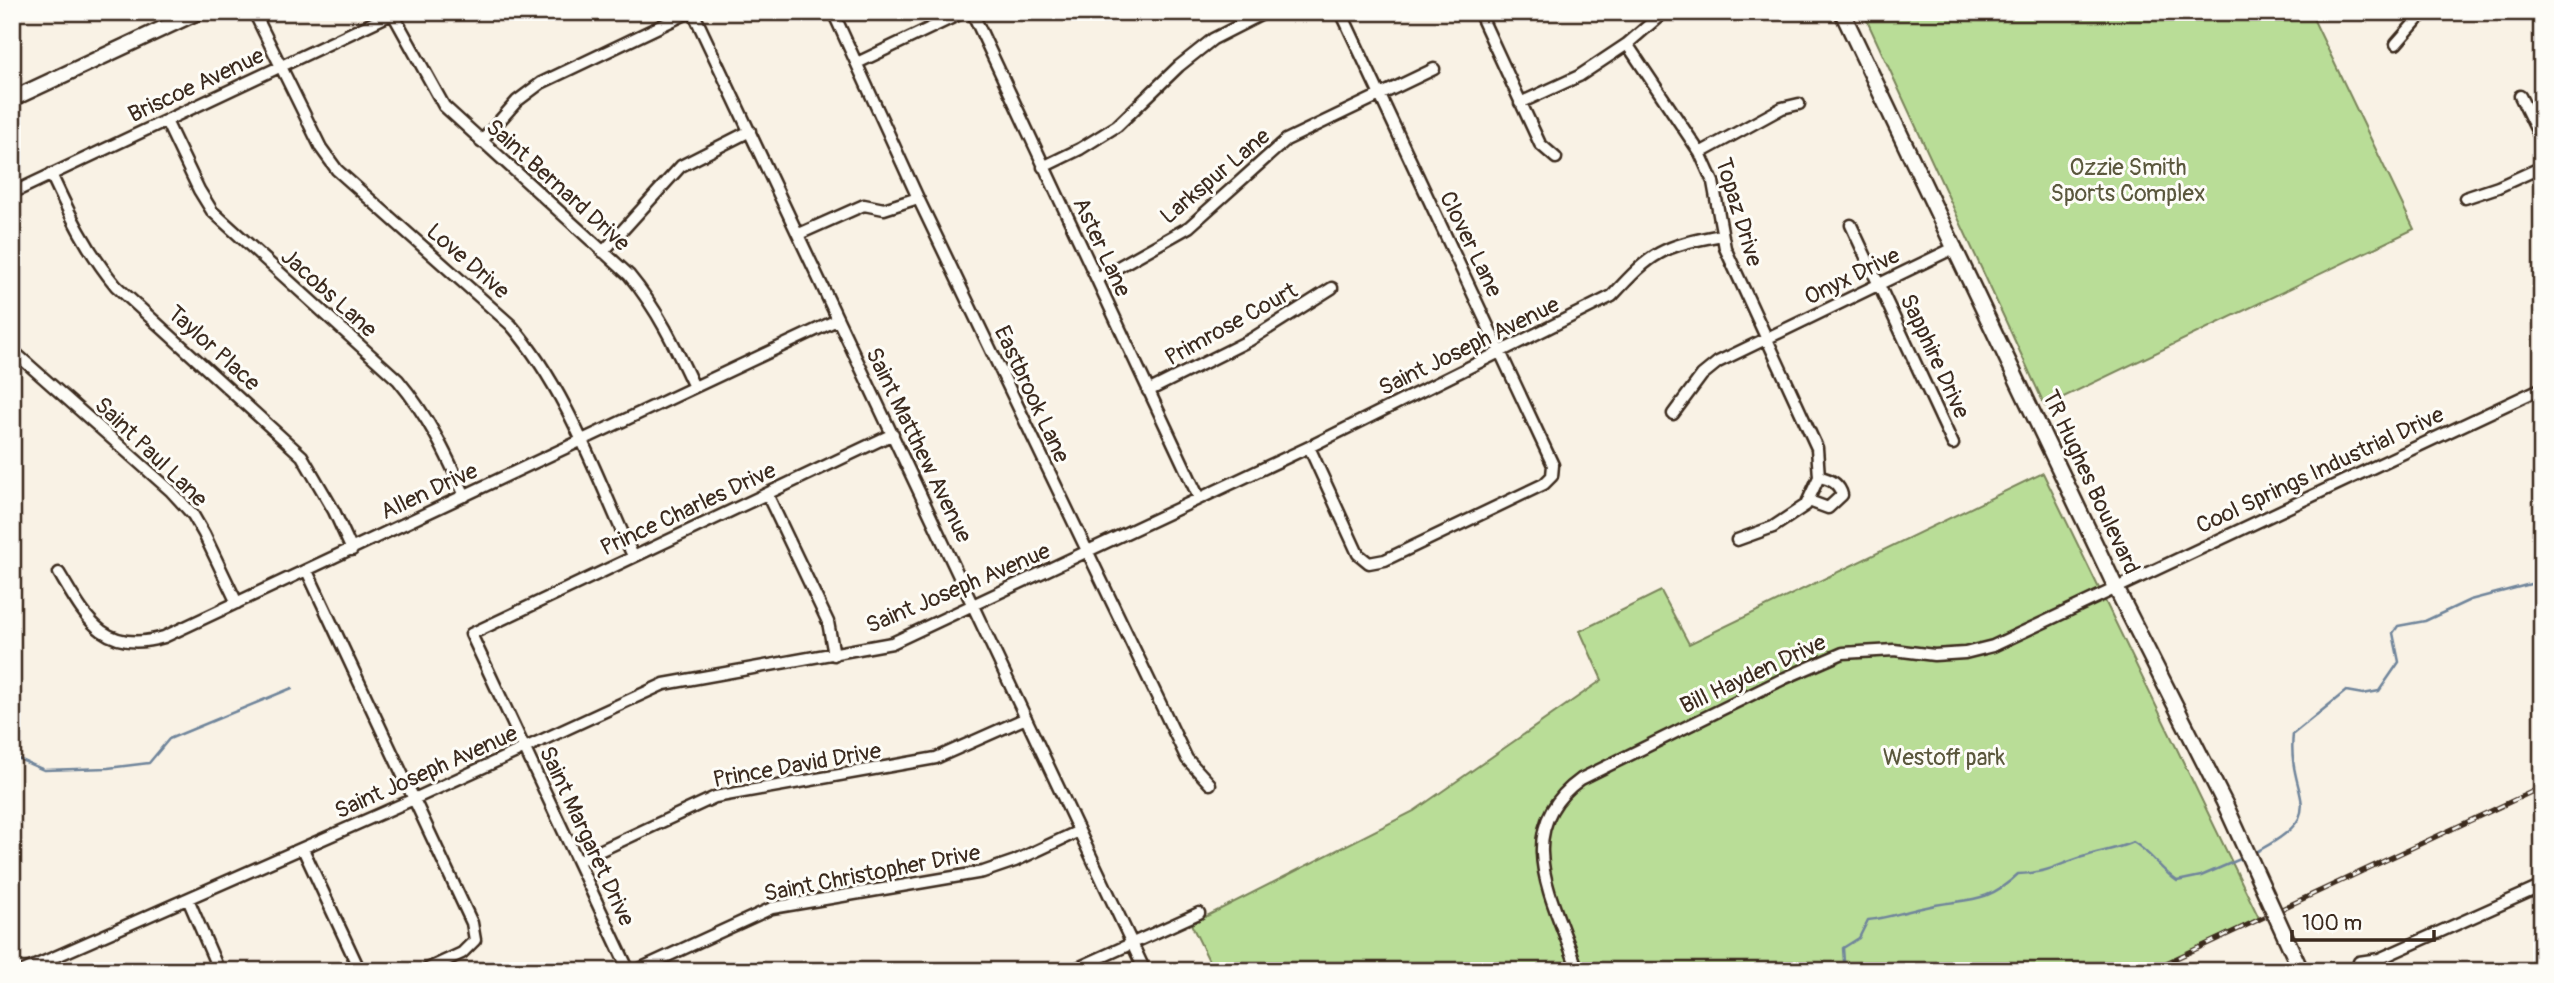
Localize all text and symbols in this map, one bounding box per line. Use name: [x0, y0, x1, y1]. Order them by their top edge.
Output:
street label: Briscoe Avenue: [123, 41, 269, 129]
street label: Saint Bernard Drive: [480, 113, 637, 258]
street label: Larkspur Lane: [1154, 121, 1276, 230]
park label: Ozzie Smith Sports Complex: [2051, 153, 2205, 208]
street label: Topaz Drive: [1709, 154, 1769, 270]
street label: Clover Lane: [1433, 186, 1509, 302]
street label: Aster Lane: [1066, 193, 1138, 302]
street label: Love Drive: [420, 217, 516, 306]
street label: Onyx Drive: [1800, 240, 1905, 312]
street label: Jacobs Lane: [275, 242, 384, 344]
street label: Primrose Court: [1160, 275, 1303, 372]
street label: Saint Joseph Avenue: [1374, 289, 1565, 402]
street label: Sapphire Drive: [1894, 289, 1977, 423]
street label: Taylor Place: [162, 299, 267, 398]
street label: Eastbrook Lane: [988, 321, 1077, 468]
street label: Saint Matthew Avenue: [859, 343, 979, 548]
street label: TR Hughes Boulevard: [2036, 385, 2146, 579]
street label: Saint Paul Lane: [88, 391, 214, 514]
street label: Cool Springs Industrial Drive: [2192, 400, 2449, 540]
street label: Prince Charles Drive: [596, 455, 781, 562]
street label: Allen Drive: [376, 456, 483, 526]
street label: Saint Joseph Avenue: [862, 536, 1055, 640]
street label: Bill Hayden Drive: [1675, 627, 1831, 720]
street label: Saint Joseph Avenue: [330, 718, 523, 825]
street label: Prince David Drive: [711, 736, 884, 794]
street label: Saint Margaret Drive: [533, 741, 642, 931]
park label: Westoff park: [1883, 743, 2006, 772]
street label: Saint Christopher Drive: [761, 838, 983, 908]
scale bar: [2292, 899, 2433, 943]
text: 100 m: [2302, 910, 2362, 937]

